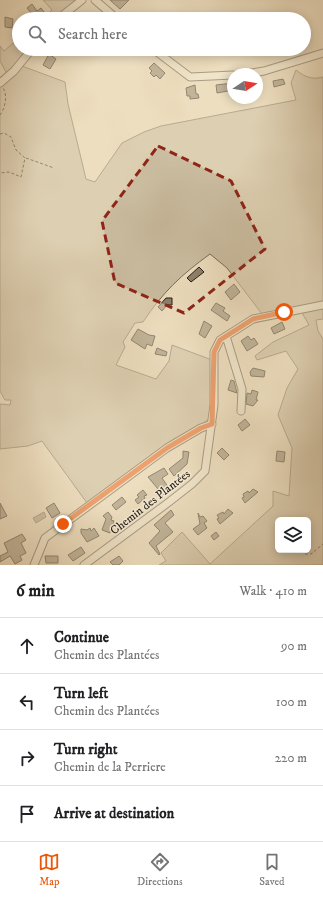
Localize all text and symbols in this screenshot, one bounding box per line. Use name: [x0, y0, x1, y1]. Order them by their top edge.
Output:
search box: [12, 12, 311, 56]
icon: search: [26, 23, 48, 45]
text: Search here: [58, 25, 127, 44]
north arrow: [227, 68, 263, 104]
route start: [275, 303, 293, 321]
street label: Chemin des Plantées: [107, 467, 193, 538]
route end: [54, 515, 72, 533]
map controls: [275, 517, 311, 553]
button: layers: [275, 517, 311, 553]
text: 6 min: [16, 580, 55, 602]
text: Walk · 410 m: [240, 583, 307, 599]
text: Continue: [54, 628, 109, 647]
icon: ahead: [16, 635, 38, 657]
text: 90 m: [281, 638, 307, 654]
text: Chemin des Plantées: [54, 647, 159, 663]
text: Turn left: [54, 684, 108, 703]
icon: left: [16, 691, 38, 713]
text: 100 m: [276, 694, 307, 710]
text: Chemin des Plantées: [54, 703, 159, 719]
text: Turn right: [54, 740, 117, 759]
icon: right: [16, 747, 38, 769]
text: 220 m: [275, 750, 307, 766]
text: Chemin de la Perriere: [54, 759, 166, 775]
icon: arrive: [16, 803, 38, 825]
text: Arrive at destination: [54, 804, 174, 823]
tab: Map: [38, 851, 60, 889]
tab: Directions: [137, 851, 183, 889]
tab: Saved: [259, 851, 285, 889]

